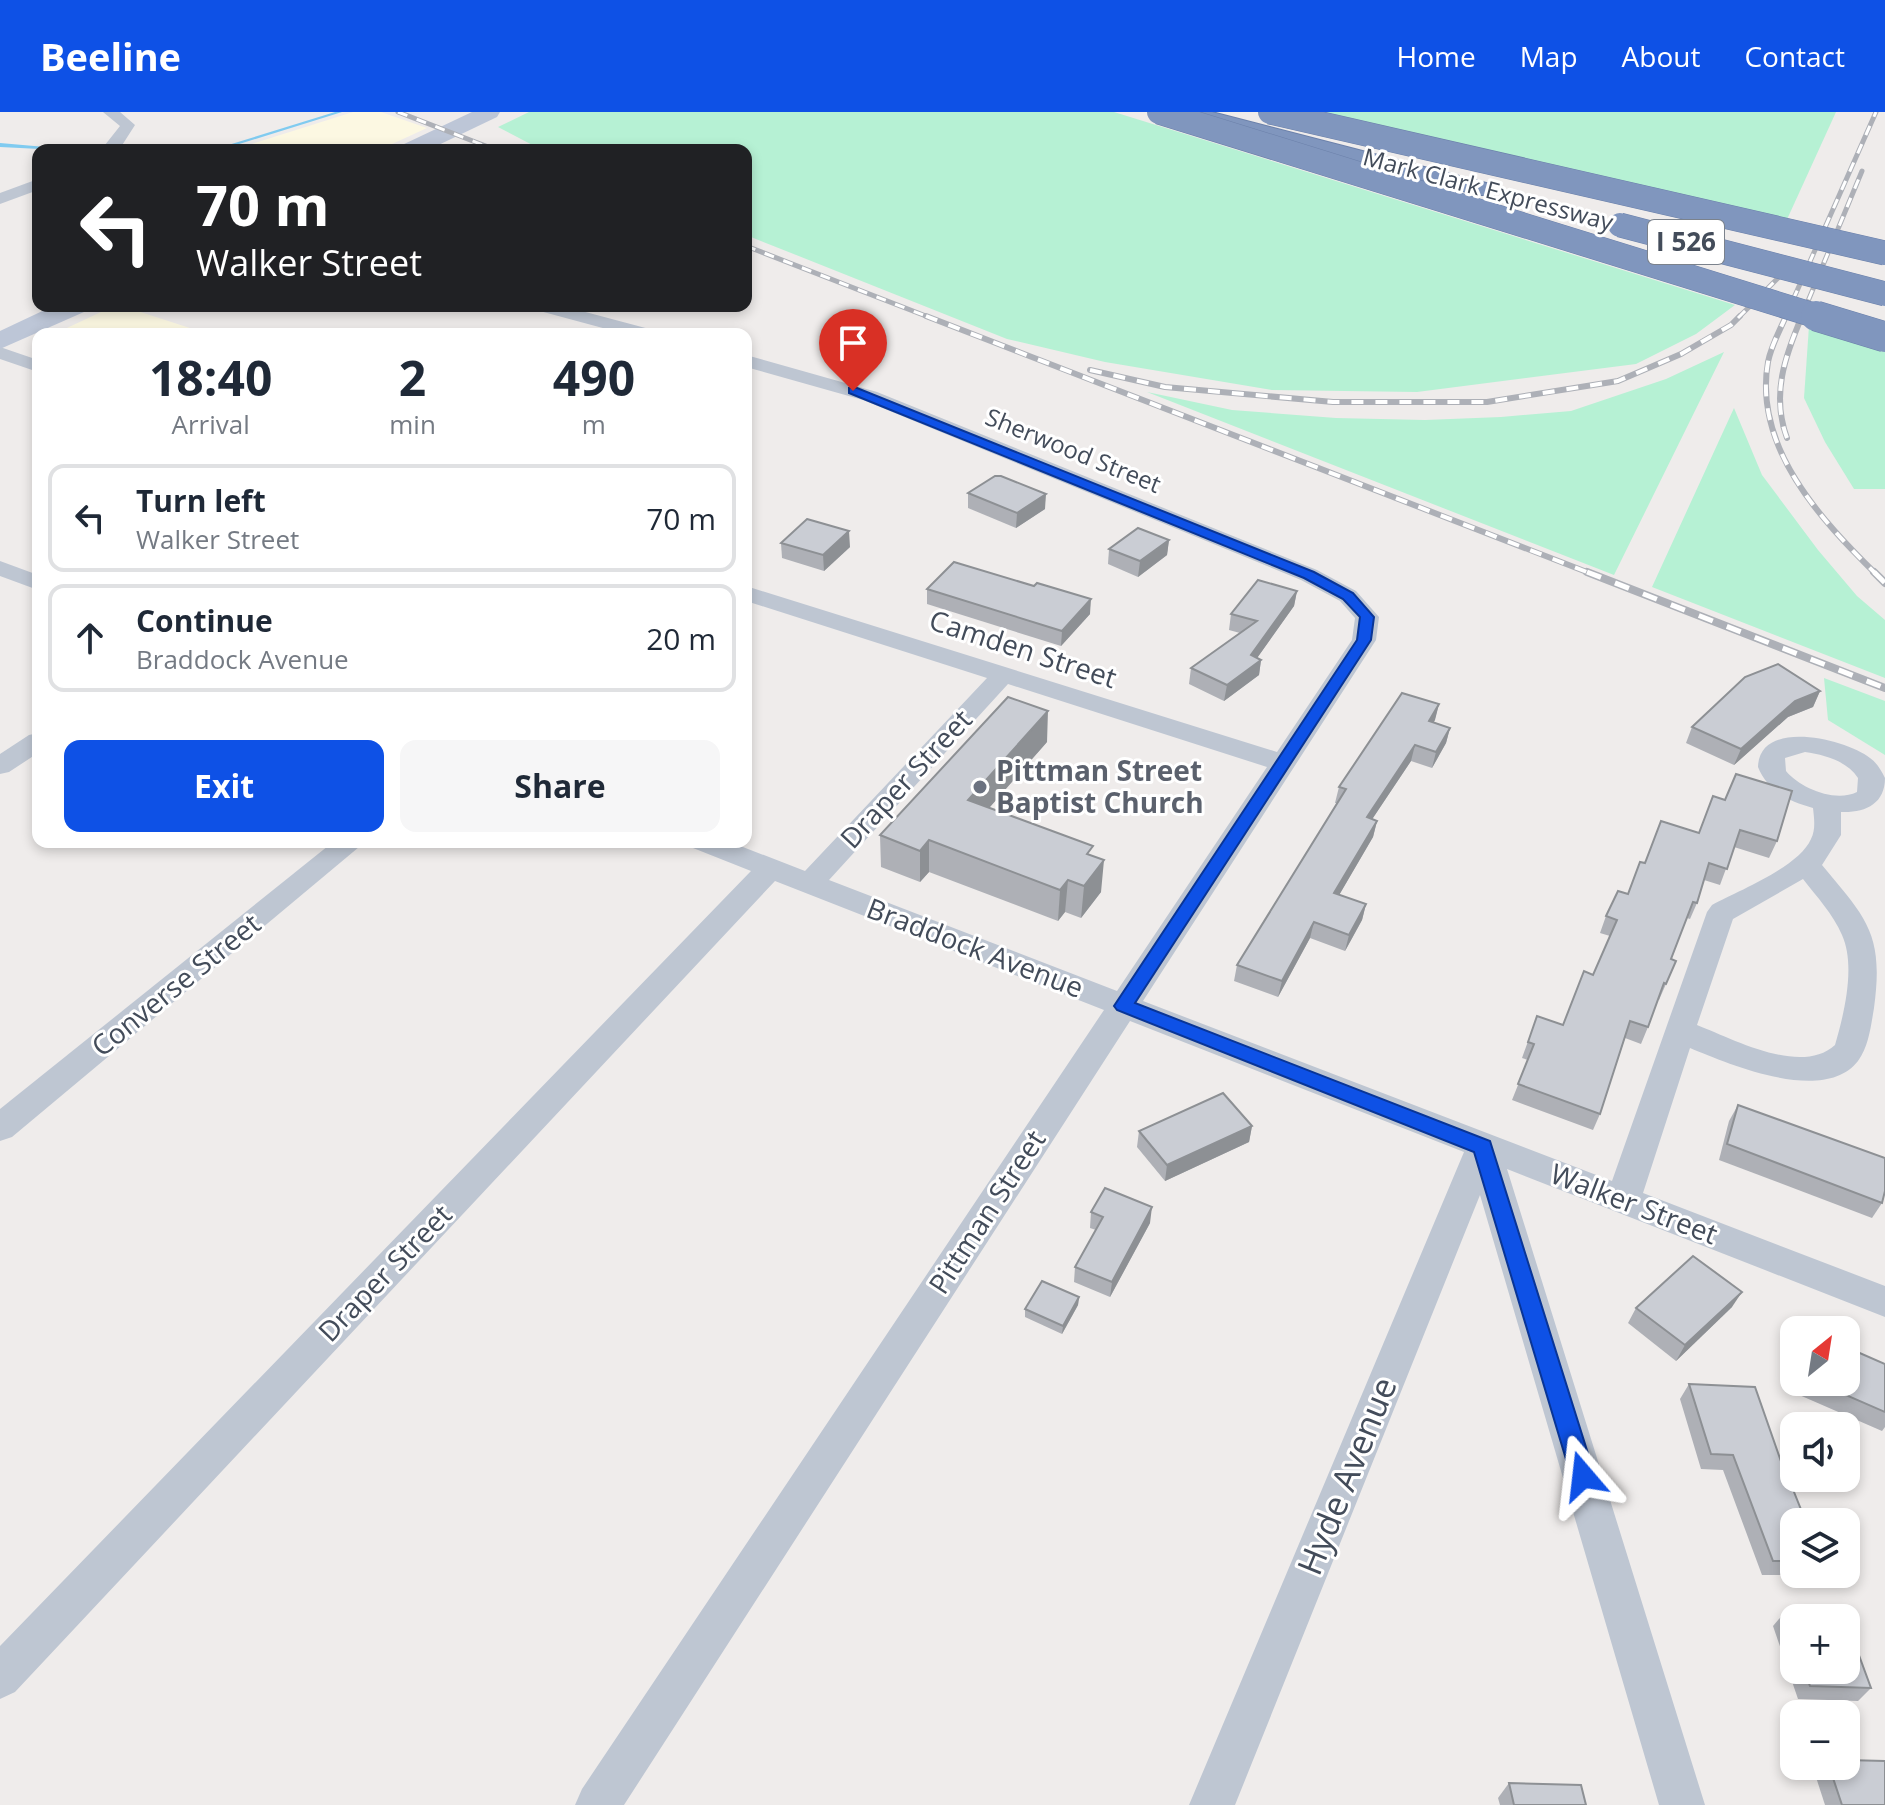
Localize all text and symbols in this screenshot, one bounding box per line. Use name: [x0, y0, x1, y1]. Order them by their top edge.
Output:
text: Beeline: [40, 30, 181, 82]
text: Home: [1397, 37, 1476, 75]
text: Map: [1520, 37, 1578, 75]
text: About: [1622, 37, 1700, 75]
text: Contact: [1744, 37, 1845, 75]
street label: Mark Clark Expressway: [1360, 139, 1618, 238]
text: 70 m: [196, 166, 330, 242]
icon: left: [64, 176, 168, 280]
road number: I 526: [1648, 220, 1724, 264]
text: Walker Street: [196, 238, 422, 287]
pin: [819, 309, 887, 391]
icon: arrive: [831, 321, 875, 365]
text: 18:40: [149, 345, 272, 410]
text: 2: [399, 345, 426, 410]
text: 490: [553, 345, 635, 410]
street label: Sherwood Street: [981, 399, 1166, 500]
text: Arrival: [171, 406, 250, 442]
text: min: [389, 406, 436, 442]
text: m: [582, 406, 606, 442]
text: Turn left: [136, 480, 266, 521]
icon: left: [68, 496, 112, 540]
text: 70 m: [646, 498, 716, 539]
text: Walker Street: [136, 521, 299, 557]
text: Continue: [136, 600, 273, 641]
street label: Camden Street: [925, 600, 1122, 696]
icon: ahead: [68, 616, 112, 660]
text: 20 m: [646, 618, 716, 659]
text: Braddock Avenue: [136, 641, 349, 677]
street label: Draper Street: [831, 701, 980, 856]
button: Exit: [64, 740, 384, 832]
button: Share: [400, 740, 720, 832]
place label: Pittman Street Baptist Church: [996, 751, 1204, 821]
marker: Pittman Street Baptist Church: [971, 778, 989, 796]
street label: Braddock Avenue: [862, 888, 1089, 1006]
street label: Converse Street: [83, 904, 268, 1064]
street label: Pittman Street: [919, 1122, 1053, 1301]
street label: Walker Street: [1545, 1154, 1723, 1252]
street label: Draper Street: [309, 1195, 459, 1349]
north arrow: [1780, 1316, 1860, 1396]
map controls: [1780, 1316, 1860, 1780]
street label: Hyde Avenue: [1286, 1370, 1407, 1581]
button: sound: [1780, 1412, 1860, 1492]
position arrow: [1541, 1434, 1625, 1518]
button: layers: [1780, 1508, 1860, 1588]
button: +: [1780, 1604, 1860, 1684]
button: −: [1780, 1700, 1860, 1780]

